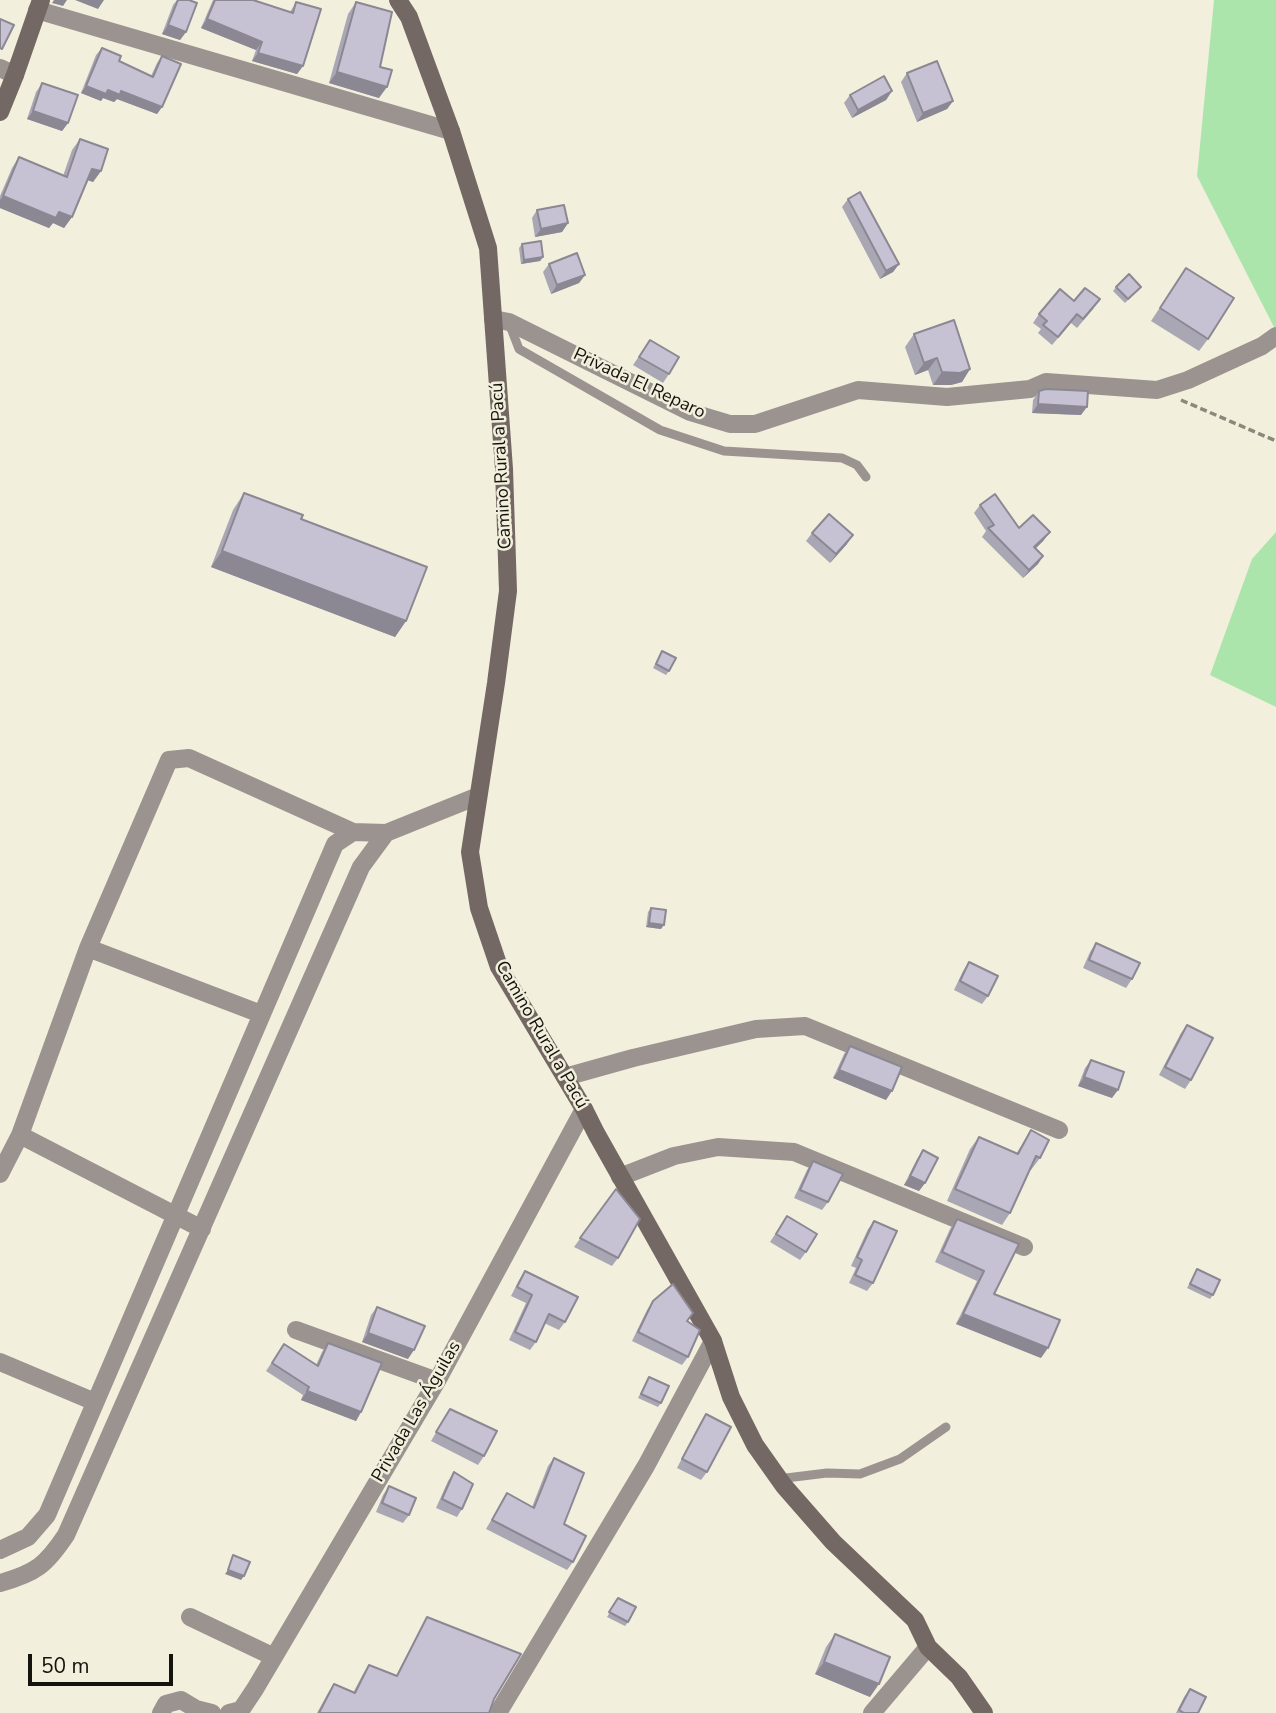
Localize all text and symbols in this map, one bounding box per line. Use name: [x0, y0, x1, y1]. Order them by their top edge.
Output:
street label: Privada El Reparo: [569, 344, 709, 424]
street label: Camino Rural a Pacú: [487, 382, 517, 550]
street label: Camino Rural a Pacú: [490, 957, 592, 1113]
street label: Privada Las Águilas: [368, 1338, 466, 1486]
scale bar: [32, 1640, 177, 1684]
text: 50 m: [41, 1652, 90, 1680]

